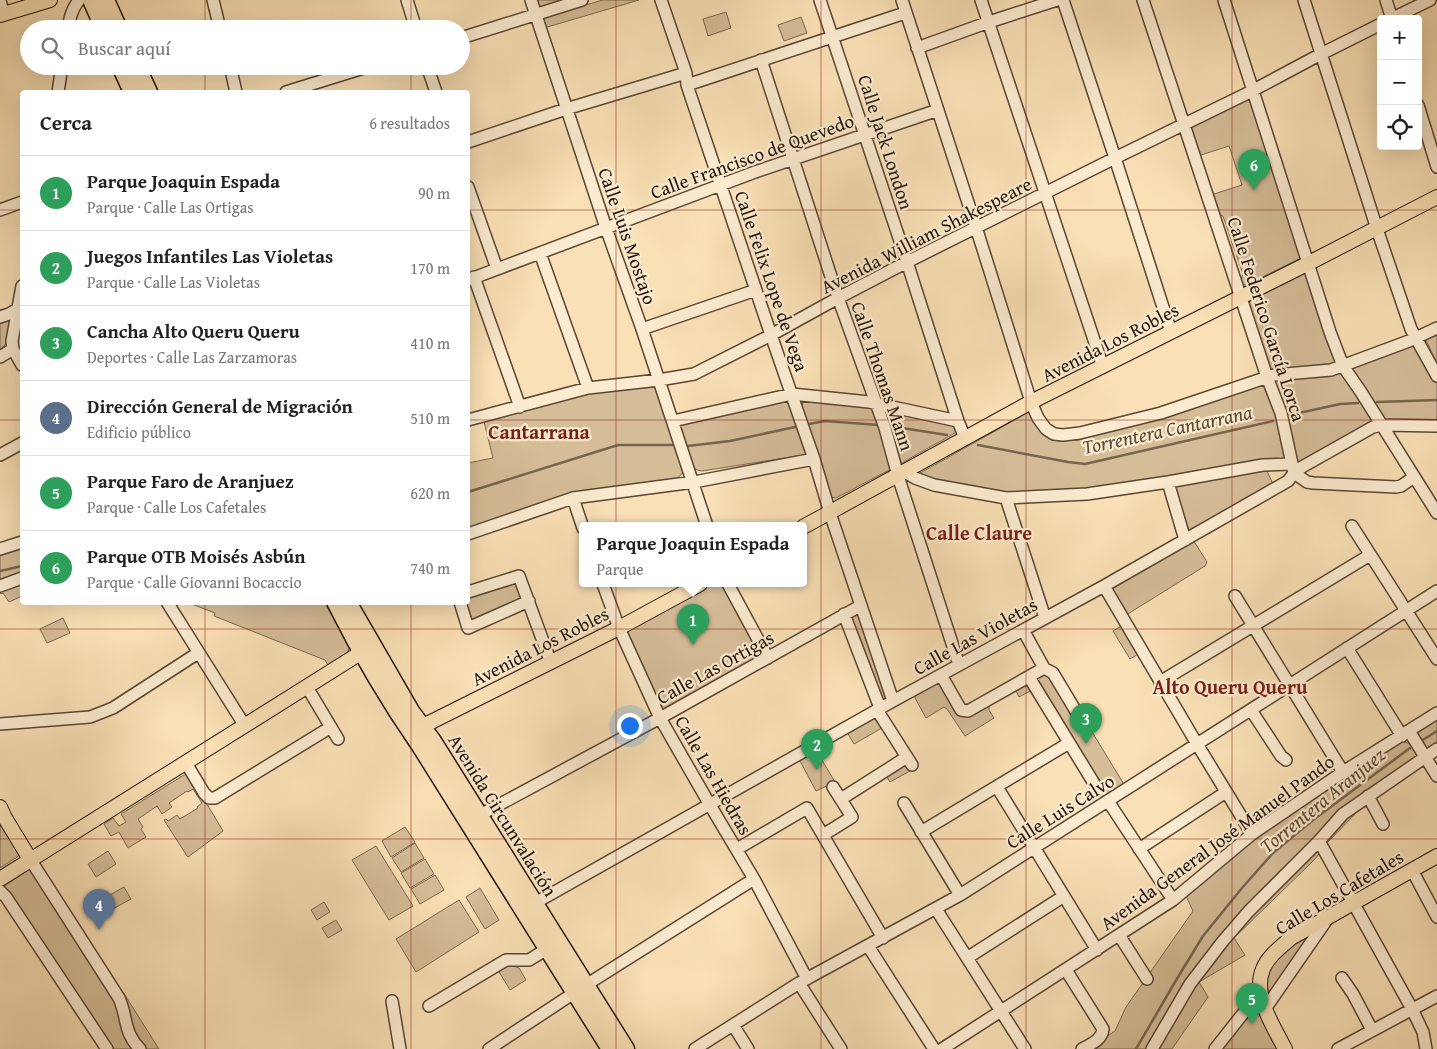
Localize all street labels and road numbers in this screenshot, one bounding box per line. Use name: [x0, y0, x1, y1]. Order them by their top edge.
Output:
street label: Calle Jack London: [851, 71, 921, 213]
street label: Calle Francisco de Quevedo: [646, 106, 858, 206]
street label: Calle Luis Mostajo: [591, 164, 665, 308]
street label: Avenida William Shakespeare: [816, 170, 1036, 300]
street label: Calle Felix Lope de Vega: [728, 187, 816, 375]
street label: Calle Federico García Lorca: [1221, 213, 1313, 425]
street label: Avenida Los Robles: [1036, 295, 1184, 389]
street label: Calle Thomas Mann: [844, 298, 922, 455]
street label: Calle Las Violetas: [908, 590, 1042, 682]
street label: Avenida Los Robles: [466, 599, 614, 693]
street label: Calle Las Ortigas: [651, 623, 779, 711]
street label: Calle Las Hiedras: [668, 710, 760, 840]
street label: Avenida Circunvalación: [442, 728, 565, 902]
street label: Avenida General José Manuel Pando: [1094, 747, 1340, 937]
street label: Calle Luis Calvo: [1000, 767, 1120, 855]
street label: Calle Los Cafetales: [1269, 843, 1409, 941]

